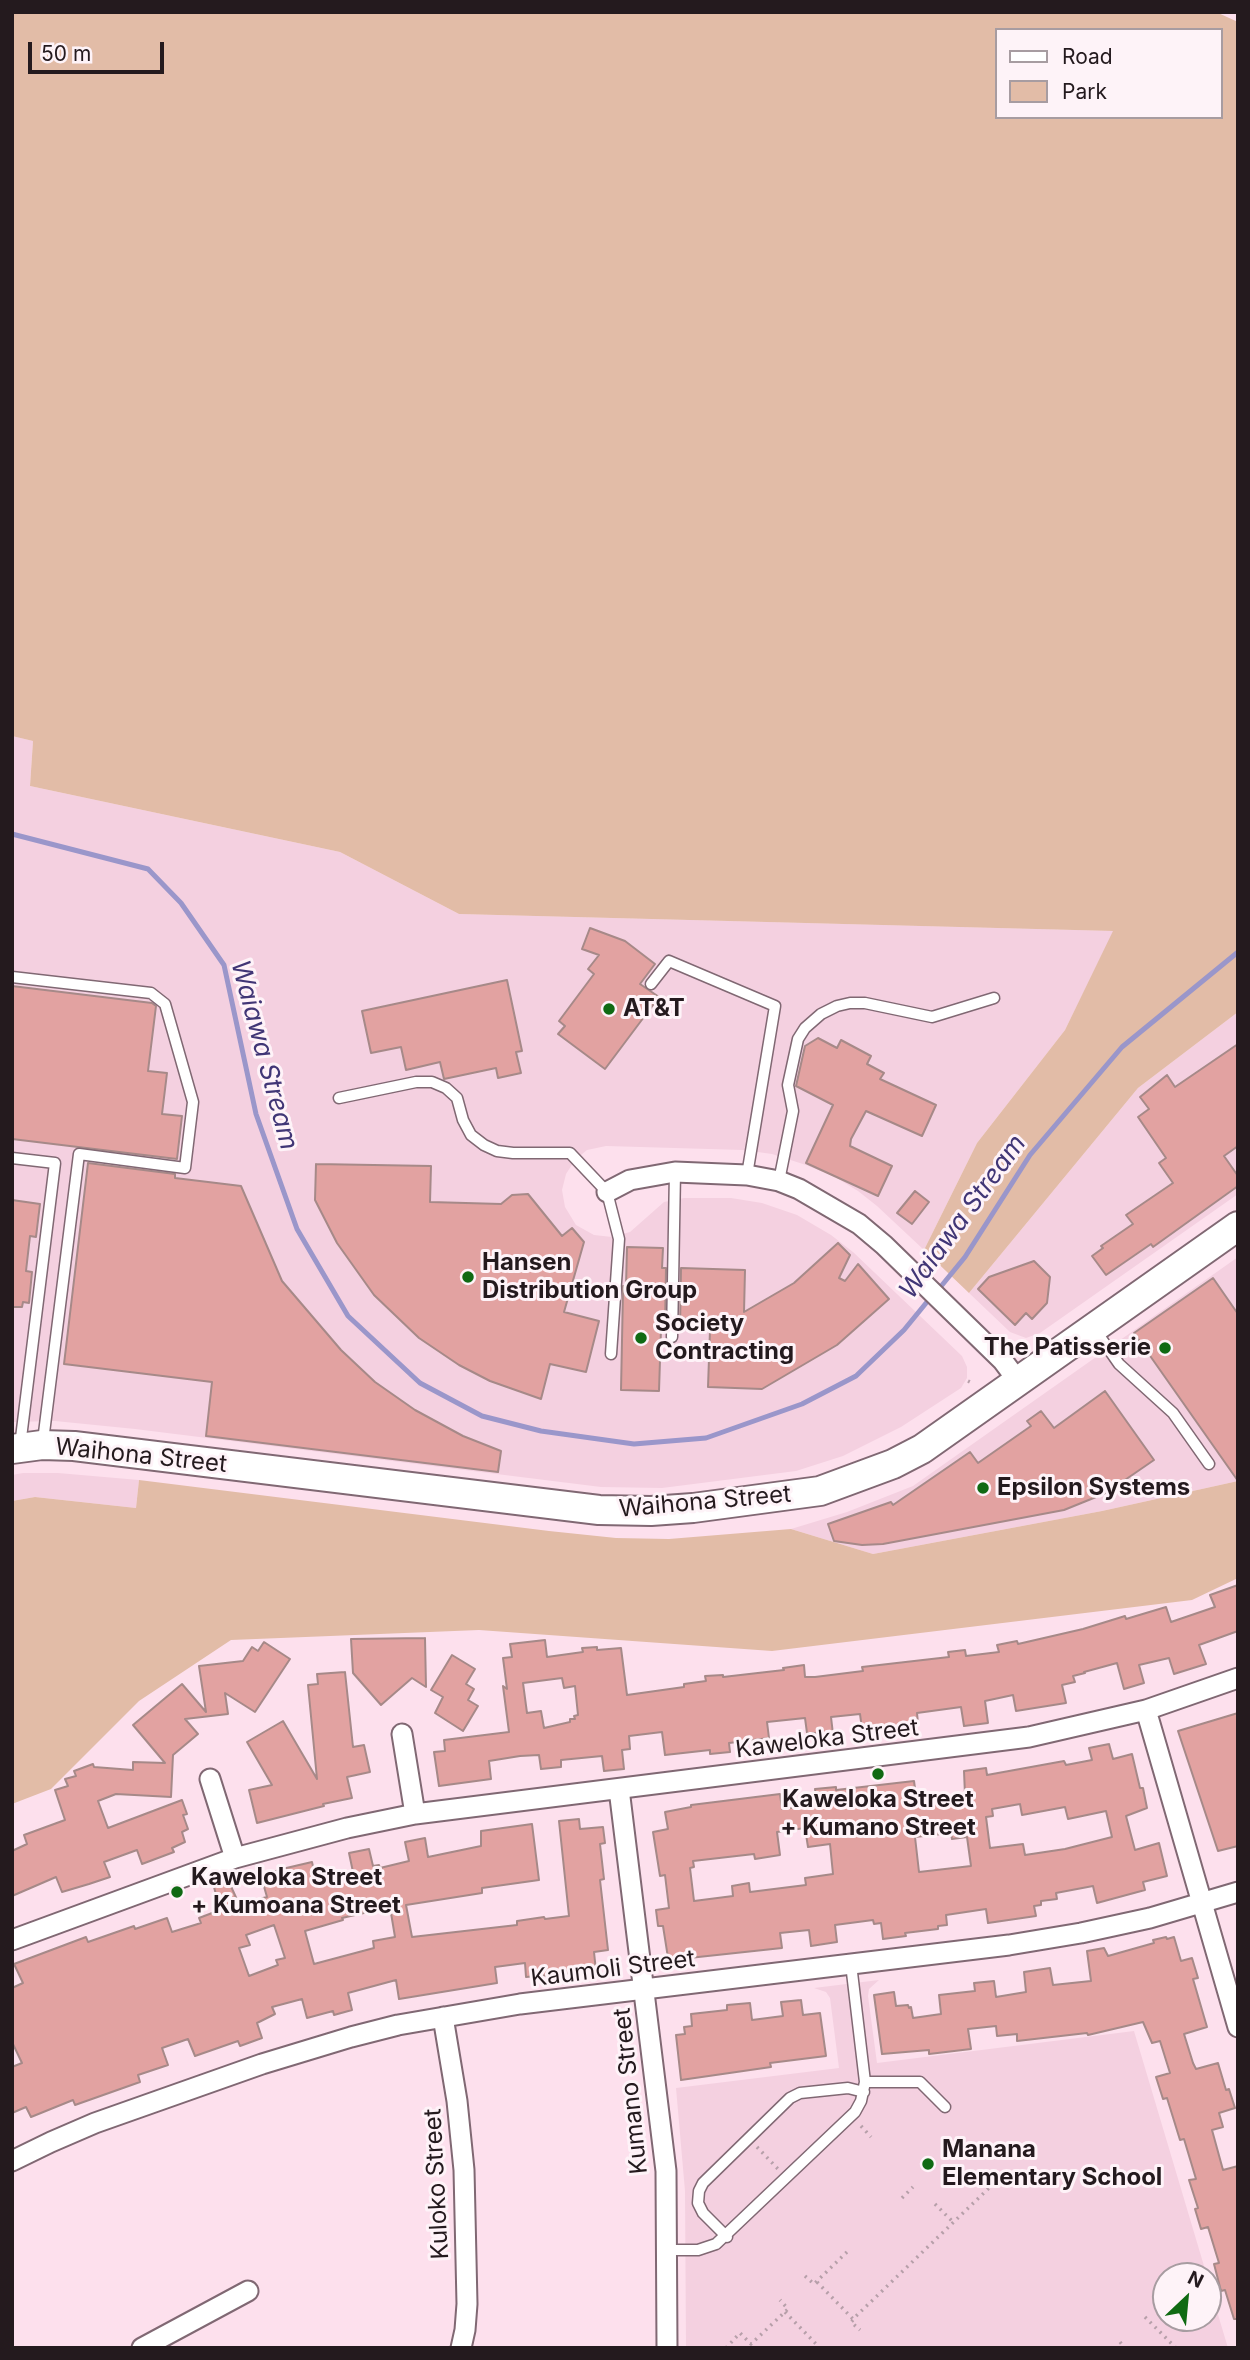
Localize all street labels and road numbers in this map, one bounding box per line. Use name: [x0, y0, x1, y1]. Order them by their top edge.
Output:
street label: Waihona Street: [54, 1433, 228, 1479]
street label: Waihona Street: [618, 1480, 792, 1524]
street label: Kaweloka Street: [734, 1713, 920, 1765]
street label: Kaumoli Street: [529, 1945, 697, 1993]
street label: Kumano Street: [608, 2006, 654, 2176]
street label: Kuloko Street: [419, 2108, 455, 2260]

